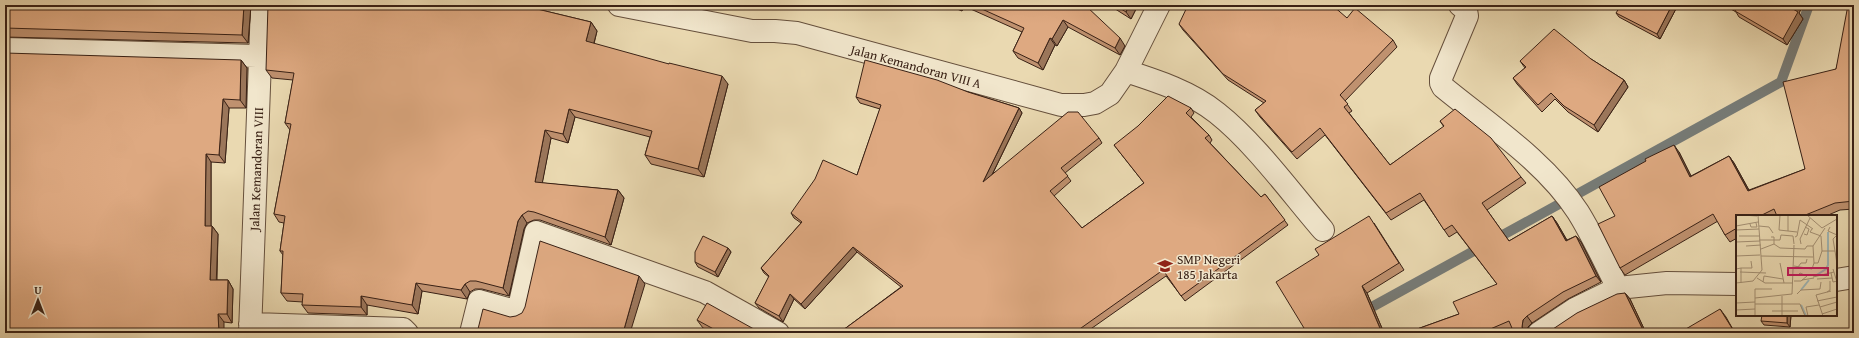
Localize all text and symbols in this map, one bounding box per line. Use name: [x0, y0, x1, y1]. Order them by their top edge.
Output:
street label: Jalan Kemandoran VIII A: [847, 39, 983, 93]
street label: Jalan Kemandoran VIII: [245, 107, 268, 233]
inset map: [1736, 215, 1837, 316]
place label: SMP Negeri 185 Jakarta: [1177, 250, 1240, 284]
school or university icon: SMP Negeri 185 Jakarta: [1156, 257, 1174, 275]
north arrow: [18, 280, 58, 320]
text: U: [34, 282, 42, 298]

